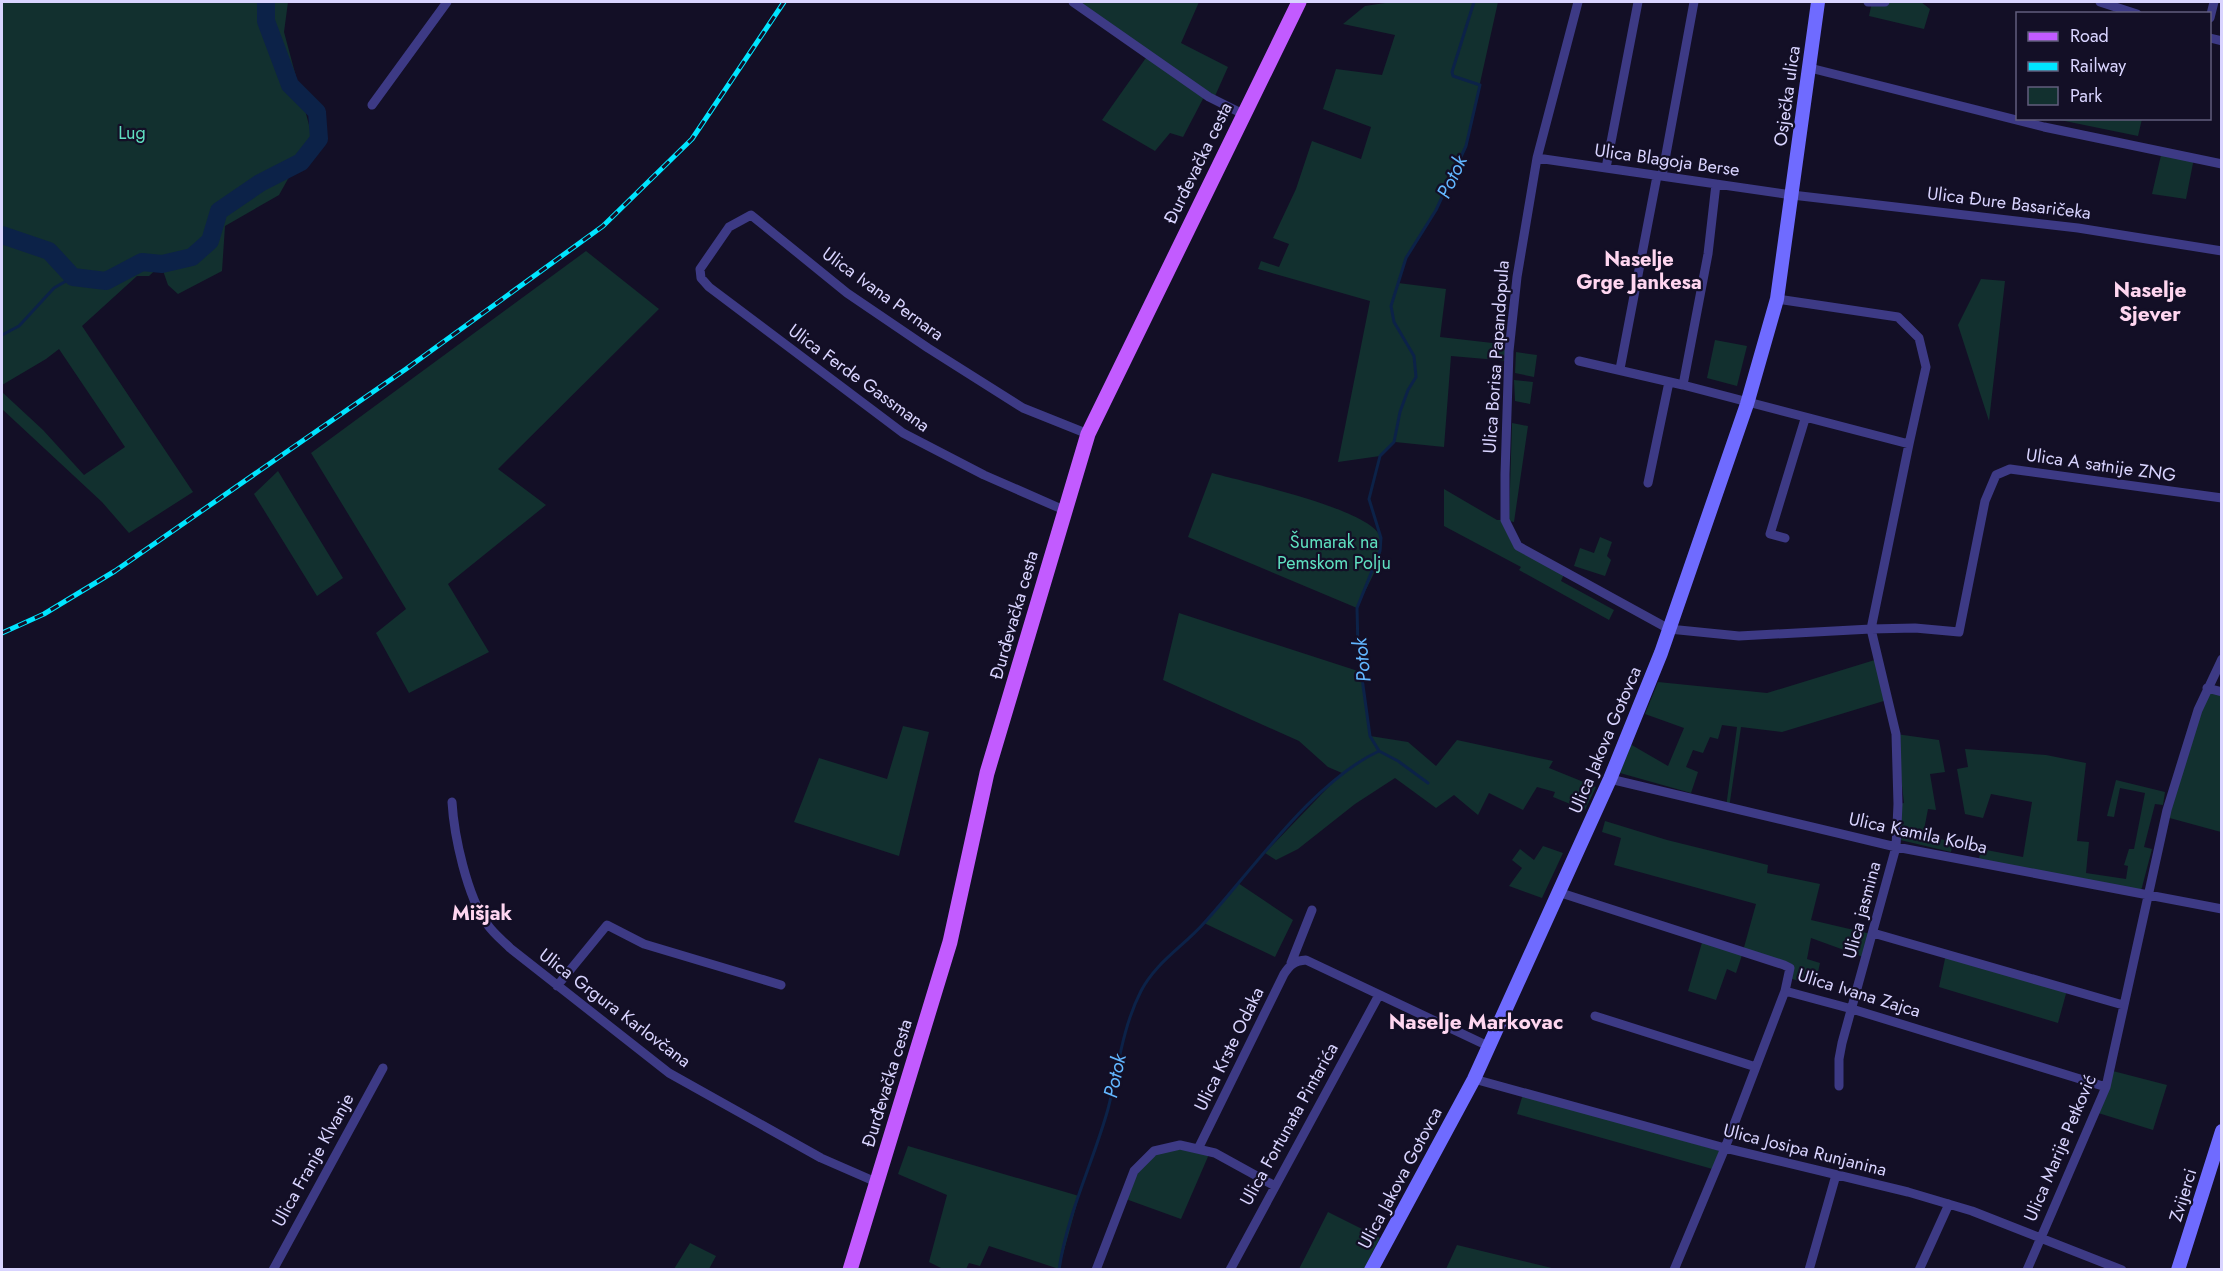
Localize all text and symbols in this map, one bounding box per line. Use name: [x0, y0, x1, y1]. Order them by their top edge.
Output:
legend: [2016, 12, 2211, 120]
text: Road: [2070, 23, 2109, 49]
street label: Osječka ulica: [1767, 44, 1807, 148]
text: Railway: [2070, 53, 2126, 79]
text: Park: [2070, 83, 2102, 109]
street label: Đurđevačka cesta: [1157, 98, 1239, 228]
park label: Lug: [118, 120, 146, 146]
street label: Ulica Blagoja Berse: [1593, 137, 1741, 183]
water label: Potok: [1429, 149, 1475, 203]
street label: Ulica Đure Basaričeka: [1926, 180, 2092, 226]
street label: Ulica Ivana Pernara: [817, 241, 949, 347]
district label: Naselje Grge Jankesa: [1576, 245, 1702, 297]
street label: Ulica Borisa Papandopula: [1476, 259, 1516, 455]
district label: Naselje Sjever: [2113, 275, 2187, 329]
street label: Ulica Ferde Gassmana: [783, 318, 935, 438]
street label: Ulica A satnije ZNG: [2024, 442, 2178, 488]
park label: Šumarak na Pemskom Polju: [1277, 529, 1391, 576]
street label: Đurđevačka cesta: [983, 548, 1045, 682]
water label: Potok: [1345, 635, 1379, 684]
street label: Ulica Jakova Gotovca: [1562, 662, 1648, 818]
street label: Ulica Kamila Kolba: [1846, 806, 1990, 860]
street label: Ulica jasmina: [1837, 858, 1887, 962]
district label: Mišjak: [452, 899, 513, 928]
street label: Ulica Grgura Karlovčana: [534, 942, 696, 1074]
street label: Ulica Ivana Zajca: [1794, 962, 1924, 1024]
street label: Ulica Krste Odaka: [1188, 983, 1270, 1115]
district label: Naselje Markovac: [1389, 1007, 1563, 1037]
street label: Đurđevačka cesta: [855, 1016, 919, 1150]
street label: Ulica Fortunata Pintarića: [1233, 1038, 1345, 1210]
water label: Potok: [1096, 1050, 1134, 1101]
street label: Ulica Marije Petković: [2017, 1071, 2103, 1225]
street label: Ulica Franje Klvanje: [266, 1089, 360, 1231]
street label: Ulica Jakova Gotovca: [1352, 1102, 1448, 1254]
street label: Ulica Josipa Runjanina: [1721, 1117, 1889, 1183]
street label: Zvijerci: [2163, 1165, 2203, 1225]

